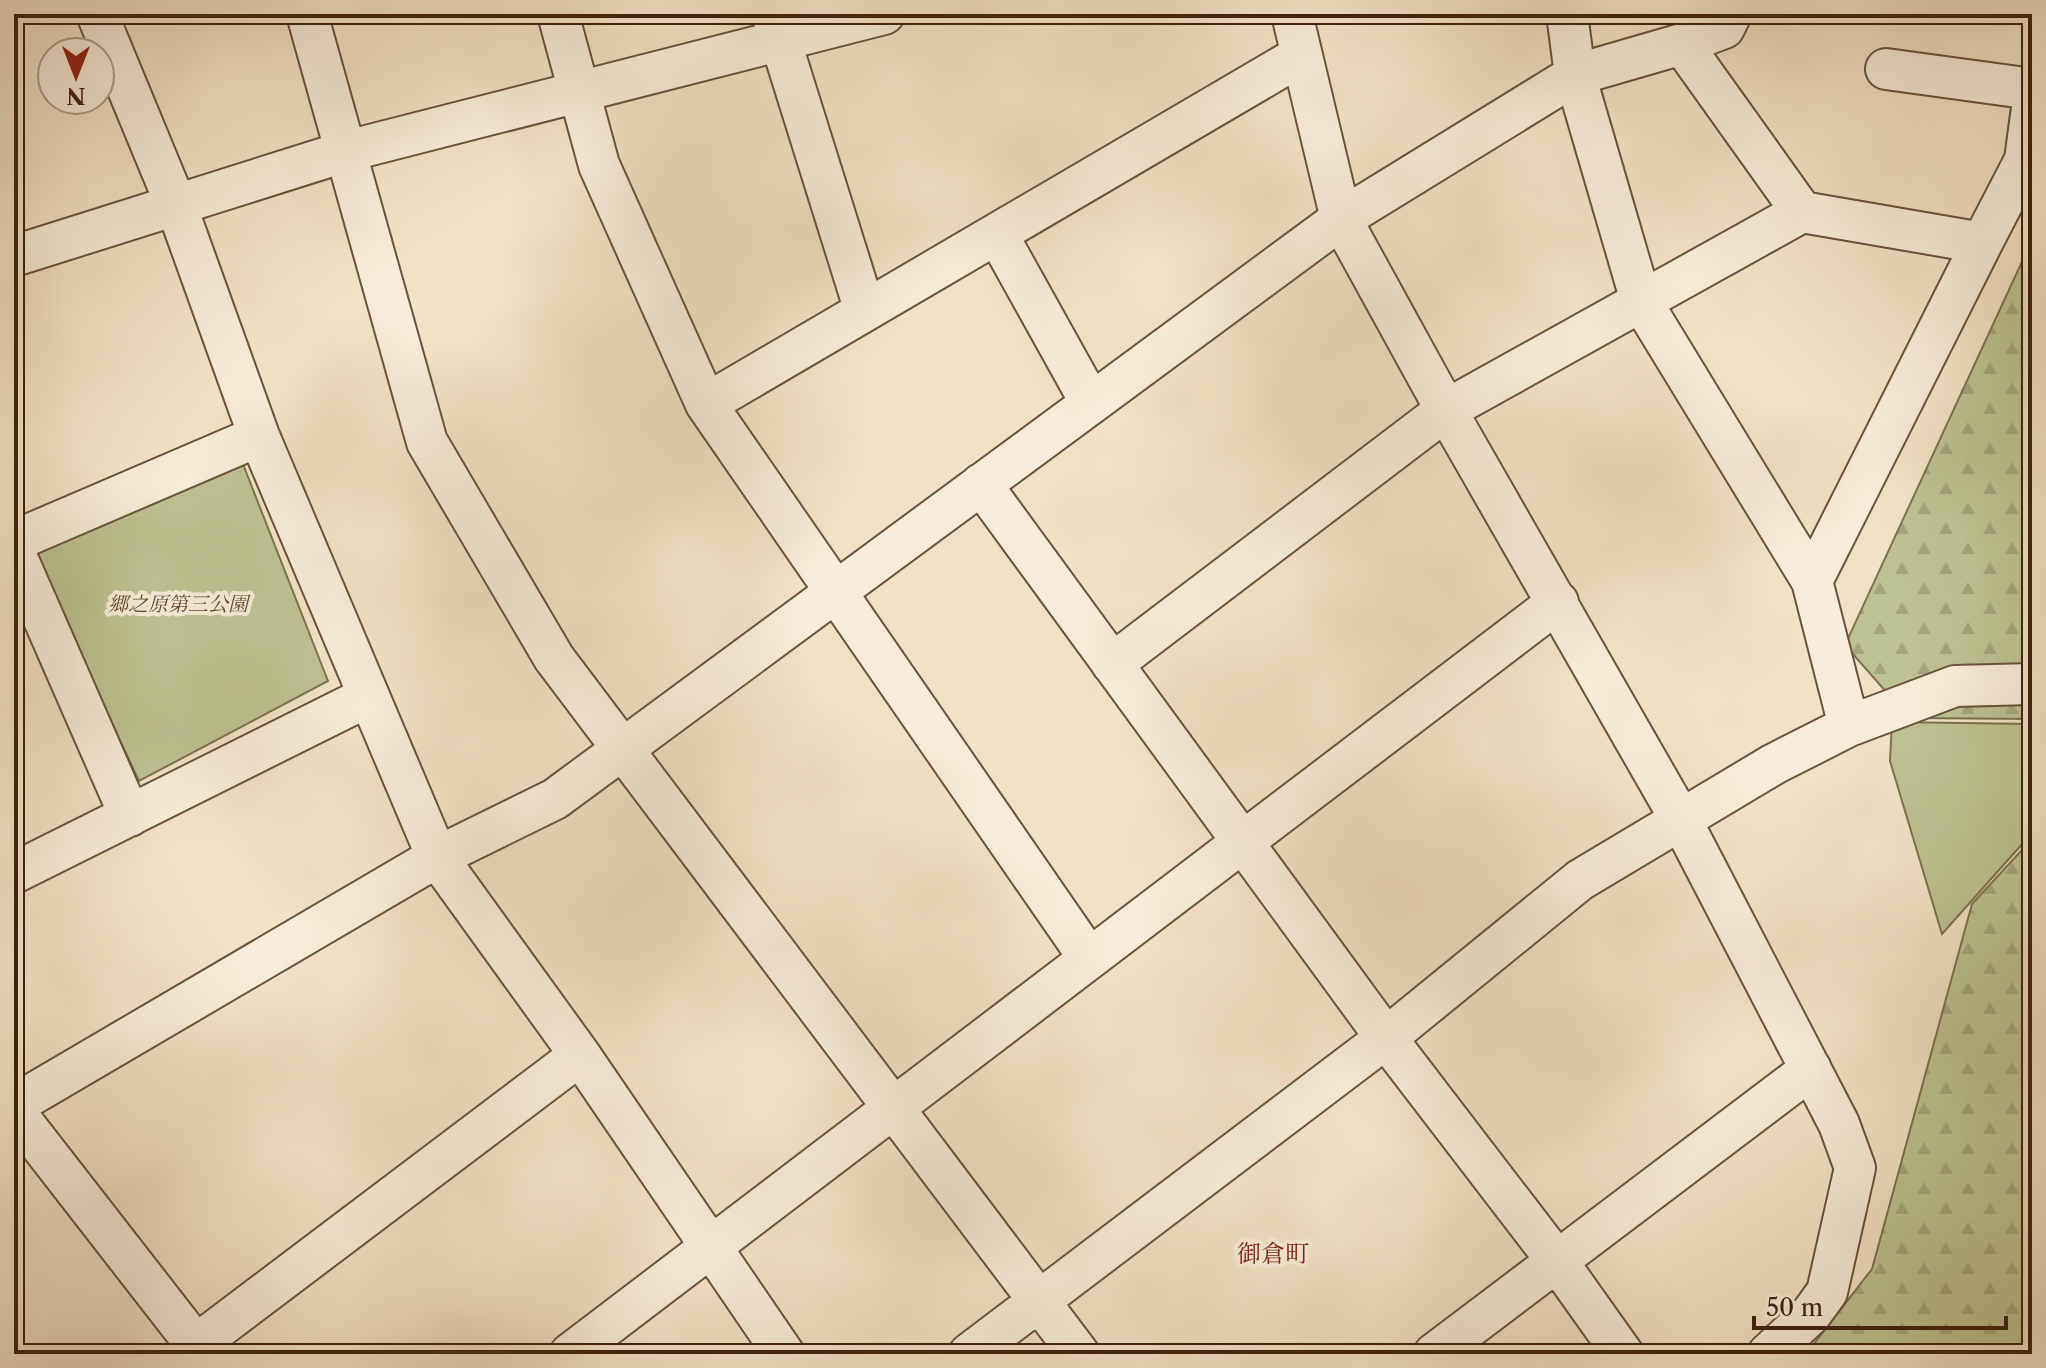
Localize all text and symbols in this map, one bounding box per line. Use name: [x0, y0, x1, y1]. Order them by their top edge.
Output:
north arrow: [36, 36, 116, 116]
text: N: [66, 82, 86, 109]
park label: 郷之原第三公園: [108, 592, 251, 616]
district label: 御倉町: [1237, 1239, 1309, 1268]
scale bar: [1754, 1280, 2006, 1330]
text: 50 m: [1766, 1293, 1823, 1322]

